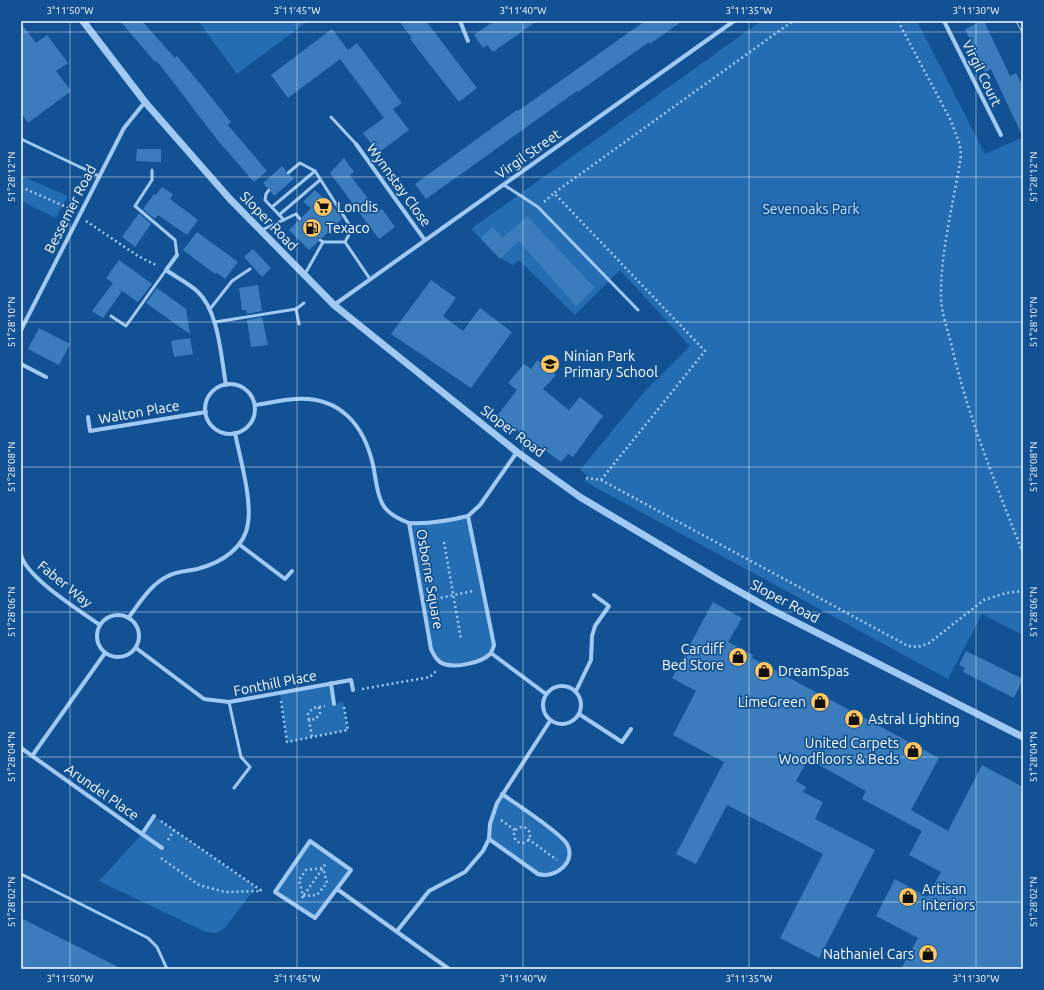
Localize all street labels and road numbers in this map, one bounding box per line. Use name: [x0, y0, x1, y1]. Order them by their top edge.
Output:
street label: Virgil Court: [959, 37, 1005, 109]
street label: Virgil Street: [493, 126, 564, 182]
street label: Wynnstay Close: [364, 140, 434, 230]
street label: Bessemer Road: [41, 162, 99, 256]
street label: Sloper Road: [237, 188, 301, 254]
street label: Walton Place: [97, 397, 181, 427]
street label: Sloper Road: [478, 402, 548, 460]
street label: Osborne Square: [413, 528, 447, 630]
street label: Faber Way: [35, 557, 96, 611]
street label: Sloper Road: [748, 576, 822, 626]
street label: Fonthill Place: [232, 667, 318, 699]
street label: Arundel Place: [62, 761, 142, 823]

